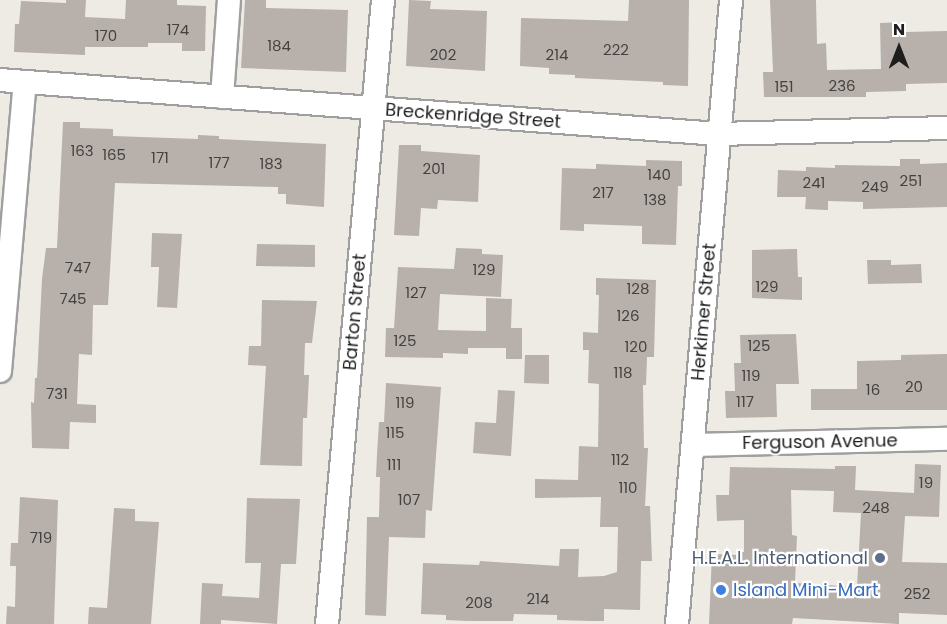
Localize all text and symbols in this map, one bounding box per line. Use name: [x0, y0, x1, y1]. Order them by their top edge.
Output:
north arrow: [869, 18, 929, 78]
text: N: [893, 18, 905, 41]
house number: 174: [167, 21, 189, 39]
house number: 170: [95, 27, 117, 45]
house number: 184: [267, 37, 291, 55]
house number: 222: [603, 41, 629, 59]
house number: 202: [430, 46, 456, 64]
house number: 214: [546, 46, 568, 64]
house number: 236: [829, 77, 855, 95]
house number: 151: [774, 78, 794, 96]
street label: Breckenridge Street: [384, 99, 562, 133]
house number: 163: [70, 142, 94, 160]
house number: 165: [102, 146, 126, 164]
house number: 171: [151, 149, 169, 167]
house number: 177: [208, 154, 230, 172]
house number: 183: [259, 155, 283, 173]
house number: 201: [423, 160, 445, 178]
house number: 140: [647, 166, 671, 184]
house number: 251: [900, 172, 922, 190]
house number: 241: [803, 174, 825, 192]
house number: 249: [861, 178, 889, 196]
house number: 217: [592, 184, 614, 202]
house number: 138: [643, 191, 667, 209]
street label: Herkimer Street: [687, 242, 721, 382]
street label: Barton Street: [339, 253, 371, 371]
house number: 747: [65, 259, 91, 277]
house number: 129: [473, 261, 495, 279]
house number: 129: [756, 278, 778, 296]
house number: 128: [627, 280, 649, 298]
house number: 127: [405, 284, 427, 302]
house number: 745: [59, 290, 87, 308]
house number: 126: [617, 307, 639, 325]
house number: 125: [394, 332, 416, 350]
house number: 125: [748, 337, 770, 355]
house number: 120: [625, 338, 647, 356]
house number: 118: [613, 364, 633, 382]
house number: 119: [741, 367, 761, 385]
house number: 20: [905, 378, 923, 396]
house number: 16: [866, 381, 880, 399]
house number: 731: [46, 385, 68, 403]
house number: 117: [736, 393, 754, 411]
house number: 119: [395, 394, 415, 412]
house number: 115: [385, 424, 405, 442]
street label: Ferguson Avenue: [742, 430, 898, 454]
house number: 112: [611, 451, 629, 469]
house number: 111: [387, 456, 401, 474]
house number: 19: [919, 474, 933, 492]
house number: 110: [618, 479, 638, 497]
house number: 107: [398, 491, 420, 509]
house number: 248: [862, 499, 890, 517]
house number: 719: [30, 529, 52, 547]
place label: H.E.A.L. International: [692, 547, 868, 569]
marker: H.E.A.L. International: [873, 551, 887, 565]
place label: Island Mini-Mart: [733, 579, 879, 601]
marker: Island Mini-Mart: [714, 583, 728, 597]
house number: 252: [904, 585, 930, 603]
house number: 214: [527, 590, 549, 608]
house number: 208: [465, 594, 493, 612]

